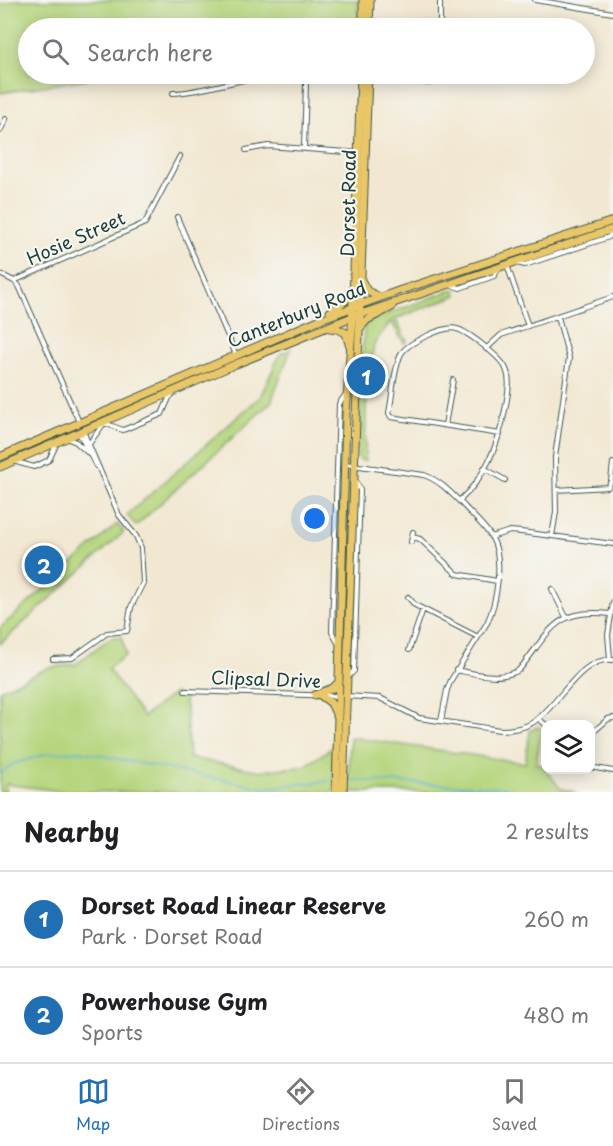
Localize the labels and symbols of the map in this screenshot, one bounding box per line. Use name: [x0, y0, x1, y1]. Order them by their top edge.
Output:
street label: Dorset Road: [333, 149, 362, 257]
street label: Hosie Street: [22, 204, 129, 271]
street label: Canterbury Road: [223, 273, 370, 354]
pin: 1: [346, 354, 386, 398]
your location: [300, 504, 329, 533]
pin: 2: [24, 542, 63, 588]
street label: Clipsal Drive: [211, 663, 322, 694]

